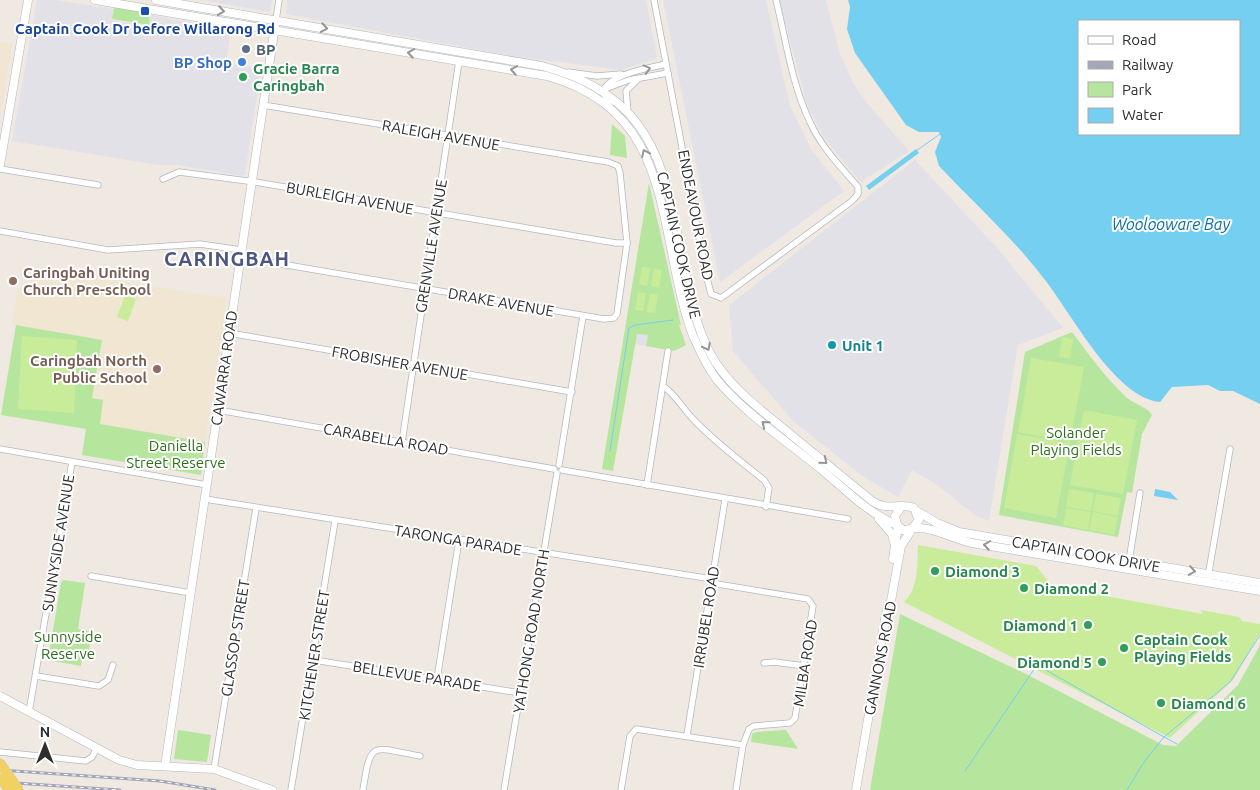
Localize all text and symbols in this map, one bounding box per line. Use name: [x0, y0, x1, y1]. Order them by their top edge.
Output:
marker: Captain Cook Dr before Willarong Rd: [139, 5, 151, 17]
one-way arrow: [217, 6, 226, 16]
place label: Captain Cook Dr before Willarong Rd: [15, 20, 275, 37]
legend: [1078, 20, 1240, 135]
one-way arrow: [320, 23, 328, 33]
text: Road: [1122, 31, 1157, 48]
place label: BP: [256, 41, 275, 58]
marker: BP: [240, 43, 252, 55]
one-way arrow: [406, 48, 415, 58]
place label: BP Shop: [174, 54, 232, 71]
marker: BP Shop: [236, 56, 248, 68]
text: Railway: [1122, 56, 1173, 73]
place label: Gracie Barra Caringbah: [253, 60, 340, 94]
one-way arrow: [642, 64, 651, 75]
one-way arrow: [509, 66, 518, 76]
marker: Gracie Barra Caringbah: [237, 71, 249, 83]
text: Park: [1122, 81, 1152, 98]
text: Water: [1122, 106, 1163, 123]
street label: RALEIGH AVENUE: [381, 116, 501, 154]
street label: ENDEAVOUR ROAD: [675, 148, 717, 282]
one-way arrow: [641, 150, 651, 159]
street label: CAPTAIN COOK DRIVE: [654, 170, 704, 320]
street label: BURLEIGH AVENUE: [285, 178, 415, 218]
street label: GRENVILLE AVENUE: [412, 178, 450, 314]
water label: Woolooware Bay: [1112, 215, 1231, 233]
district label: CARINGBAH: [164, 247, 290, 270]
place label: Caringbah Uniting Church Pre-school: [23, 264, 151, 298]
marker: Caringbah Uniting Church Pre-school: [7, 275, 19, 287]
street label: DRAKE AVENUE: [447, 284, 555, 320]
street label: CAWARRA ROAD: [208, 309, 240, 427]
place label: Unit 1: [842, 337, 884, 354]
marker: Unit 1: [826, 339, 838, 351]
one-way arrow: [701, 342, 711, 351]
street label: FROBISHER AVENUE: [331, 343, 469, 383]
place label: Caringbah North Public School: [30, 352, 147, 386]
marker: Caringbah North Public School: [151, 363, 163, 375]
street label: CARABELLA ROAD: [322, 420, 450, 458]
one-way arrow: [762, 421, 771, 429]
park label: Solander Playing Fields: [1030, 424, 1122, 458]
park label: Daniella Street Reserve: [126, 437, 226, 471]
one-way arrow: [818, 456, 827, 465]
street label: SUNNYSIDE AVENUE: [39, 473, 77, 613]
street label: TARONGA PARADE: [393, 522, 523, 558]
street label: CAPTAIN COOK DRIVE: [1011, 533, 1161, 575]
one-way arrow: [982, 541, 991, 551]
street label: YATHONG ROAD NORTH: [510, 548, 552, 714]
place label: Diamond 3: [945, 563, 1020, 580]
street label: IRRUBEL ROAD: [690, 565, 722, 669]
marker: Diamond 3: [929, 565, 941, 577]
one-way arrow: [1188, 566, 1197, 576]
street label: GLASSOP STREET: [217, 578, 253, 698]
place label: Diamond 2: [1034, 580, 1109, 597]
marker: Diamond 2: [1018, 582, 1030, 594]
street label: KITCHENER STREET: [295, 588, 333, 721]
street label: GANNONS ROAD: [861, 599, 899, 717]
place label: Diamond 1: [1003, 617, 1078, 634]
street label: MILBA ROAD: [790, 618, 820, 708]
marker: Diamond 1: [1082, 619, 1094, 631]
park label: Sunnyside Reserve: [34, 628, 102, 662]
place label: Captain Cook Playing Fields: [1134, 631, 1231, 665]
marker: Captain Cook Playing Fields: [1118, 642, 1130, 654]
place label: Diamond 5: [1017, 654, 1092, 671]
marker: Diamond 5: [1096, 656, 1108, 668]
street label: BELLEVUE PARADE: [352, 657, 482, 695]
place label: Diamond 6: [1171, 695, 1246, 712]
marker: Diamond 6: [1155, 697, 1167, 709]
north arrow: [20, 720, 70, 770]
text: N: [40, 724, 50, 740]

